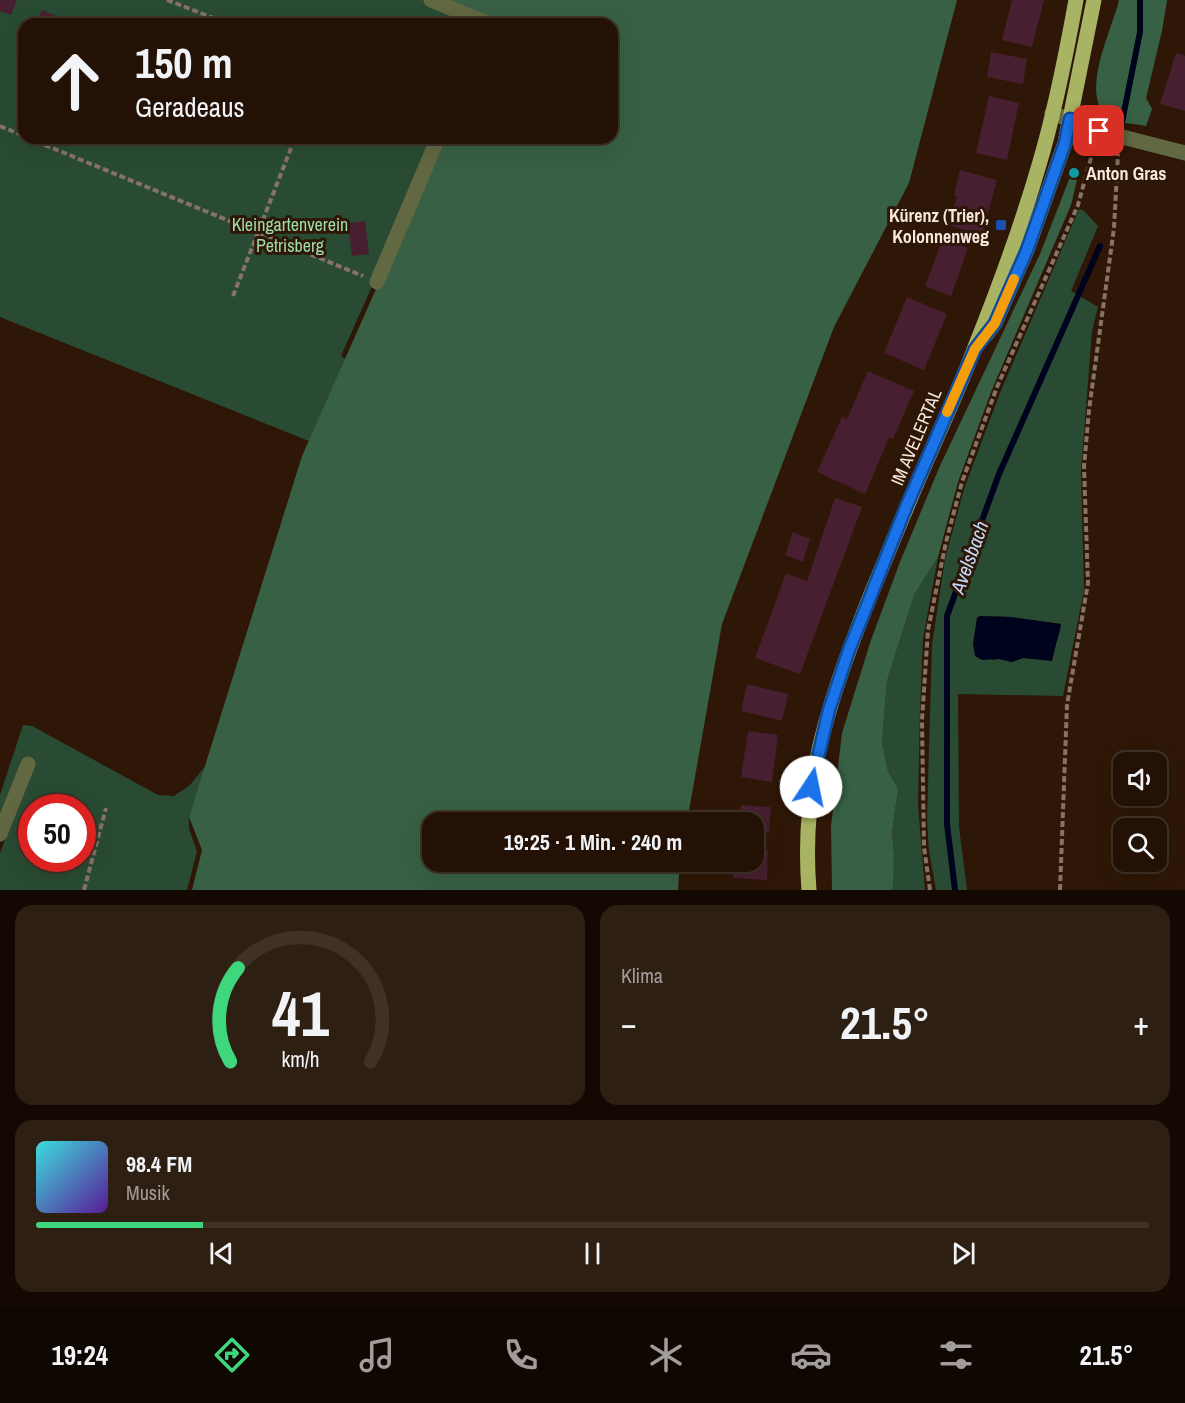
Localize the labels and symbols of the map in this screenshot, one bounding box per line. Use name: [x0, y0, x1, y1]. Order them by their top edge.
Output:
pin: [1073, 105, 1124, 156]
place label: Anton Gras: [1086, 161, 1166, 186]
marker: Anton Gras: [1067, 166, 1081, 180]
place label: Kürenz (Trier), Kolonnenweg: [889, 203, 989, 249]
park label: Kleingartenverein Petrisberg: [232, 212, 348, 258]
marker: Kürenz (Trier), Kolonnenweg: [994, 218, 1008, 232]
street label: IM AVELERTAL: [884, 385, 948, 489]
water label: Avelsbach: [943, 517, 995, 598]
position arrow: [779, 755, 843, 819]
speed limit sign: 50: [18, 794, 96, 872]

